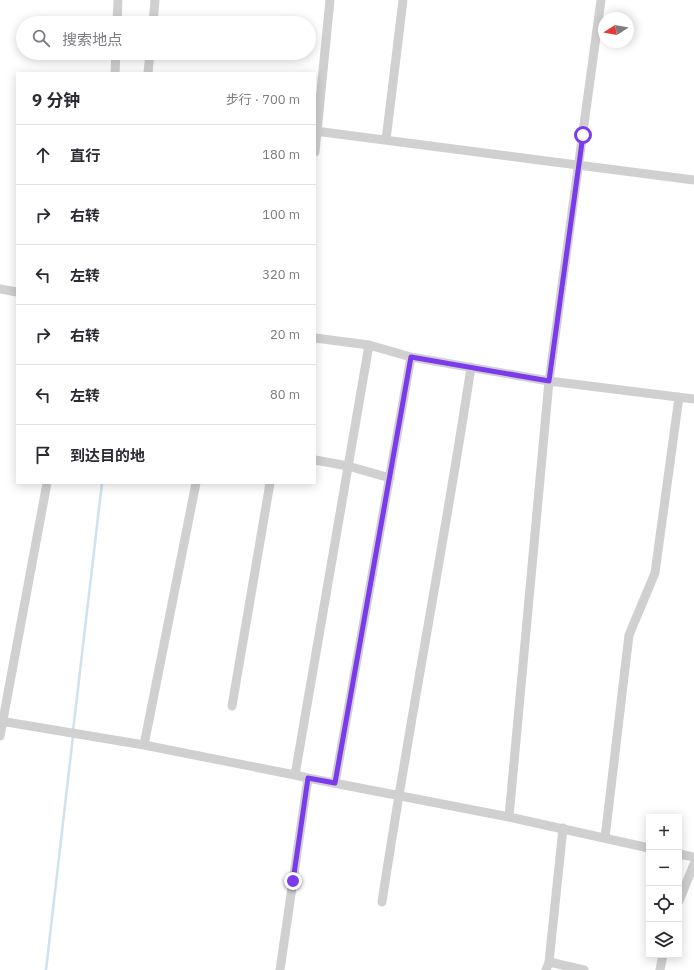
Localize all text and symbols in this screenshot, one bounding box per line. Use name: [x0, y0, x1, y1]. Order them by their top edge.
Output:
north arrow: [598, 12, 634, 48]
search box: [16, 16, 316, 60]
icon: search: [30, 27, 52, 49]
text: 搜索地点: [62, 30, 122, 49]
text: 9 分钟: [32, 89, 80, 111]
text: 步行 · 700 m: [226, 91, 300, 108]
route start: [574, 126, 592, 144]
icon: ahead: [32, 144, 54, 166]
text: 直行: [70, 146, 100, 165]
text: 180 m: [262, 146, 300, 163]
icon: right: [32, 204, 54, 226]
text: 右转: [70, 206, 100, 225]
text: 100 m: [262, 206, 300, 223]
icon: left: [32, 264, 54, 286]
text: 左转: [70, 266, 100, 285]
text: 320 m: [262, 266, 300, 283]
icon: right: [32, 324, 54, 346]
text: 右转: [70, 326, 100, 345]
text: 20 m: [270, 326, 300, 343]
icon: left: [32, 384, 54, 406]
text: 左转: [70, 386, 100, 405]
text: 80 m: [270, 386, 300, 403]
icon: arrive: [32, 444, 54, 466]
text: 到达目的地: [70, 446, 145, 465]
map controls: [646, 814, 682, 958]
button: +: [646, 814, 682, 850]
button: −: [646, 850, 682, 886]
route end: [284, 872, 302, 890]
button: locate: [646, 886, 682, 922]
button: layers: [646, 922, 682, 958]

